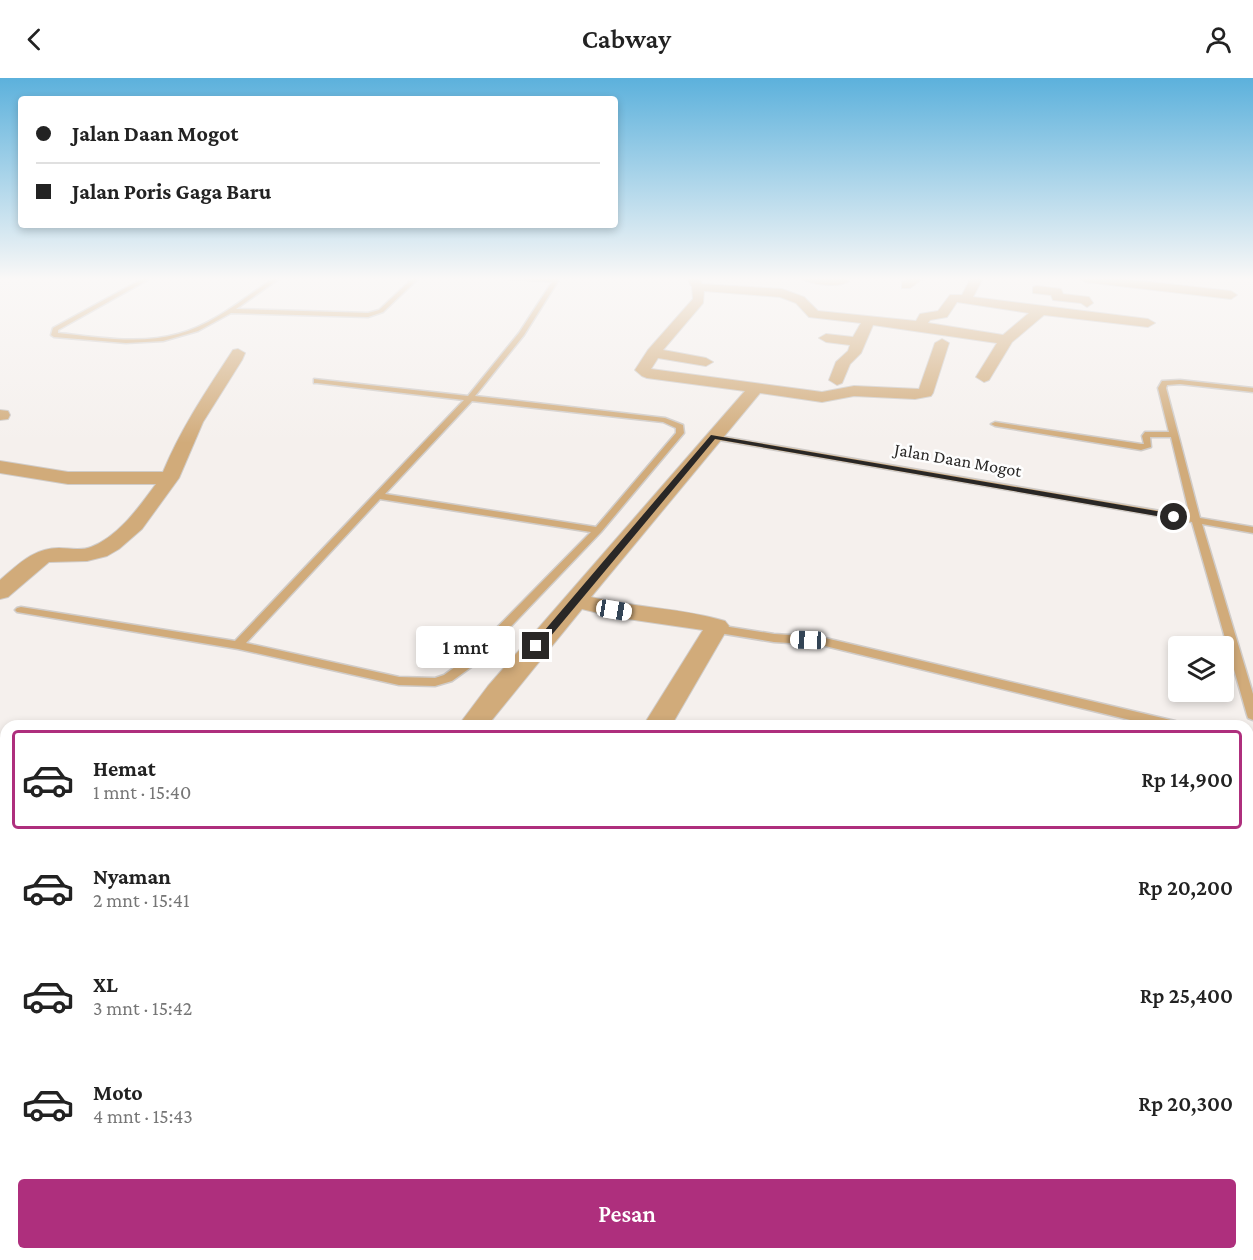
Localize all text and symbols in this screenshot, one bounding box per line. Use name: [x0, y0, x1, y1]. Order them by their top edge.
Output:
icon: back: [18, 23, 51, 56]
icon: person: [1202, 23, 1235, 56]
text: Cabway: [582, 24, 671, 54]
text: Jalan Daan Mogot: [72, 121, 238, 146]
text: Jalan Poris Gaga Baru: [72, 179, 271, 204]
street label: Jalan Daan Mogot: [891, 439, 1024, 481]
route start: [1160, 503, 1187, 530]
car: [595, 598, 633, 622]
callout: 1 mnt: [416, 625, 515, 667]
car: [790, 630, 826, 650]
route end: [522, 632, 549, 659]
text: 1 mnt: [443, 636, 488, 658]
map controls: [1168, 636, 1234, 702]
button: layers: [1168, 636, 1234, 702]
icon: car: [21, 753, 75, 807]
text: Hemat: [93, 756, 156, 781]
text: Rp 14,900: [1141, 767, 1233, 792]
text: 1 mnt · 15:40: [93, 781, 191, 803]
icon: car: [21, 861, 75, 915]
text: Nyaman: [93, 864, 171, 889]
text: Rp 20,200: [1138, 875, 1233, 900]
text: 2 mnt · 15:41: [93, 889, 190, 911]
icon: car: [21, 969, 75, 1023]
text: XL: [93, 972, 118, 997]
text: Rp 25,400: [1140, 983, 1233, 1008]
text: 3 mnt · 15:42: [93, 997, 192, 1019]
icon: car: [21, 1077, 75, 1131]
text: Moto: [93, 1080, 143, 1105]
text: Rp 20,300: [1138, 1091, 1233, 1116]
text: 4 mnt · 15:43: [93, 1105, 193, 1127]
button: Pesan: [18, 1179, 1236, 1248]

